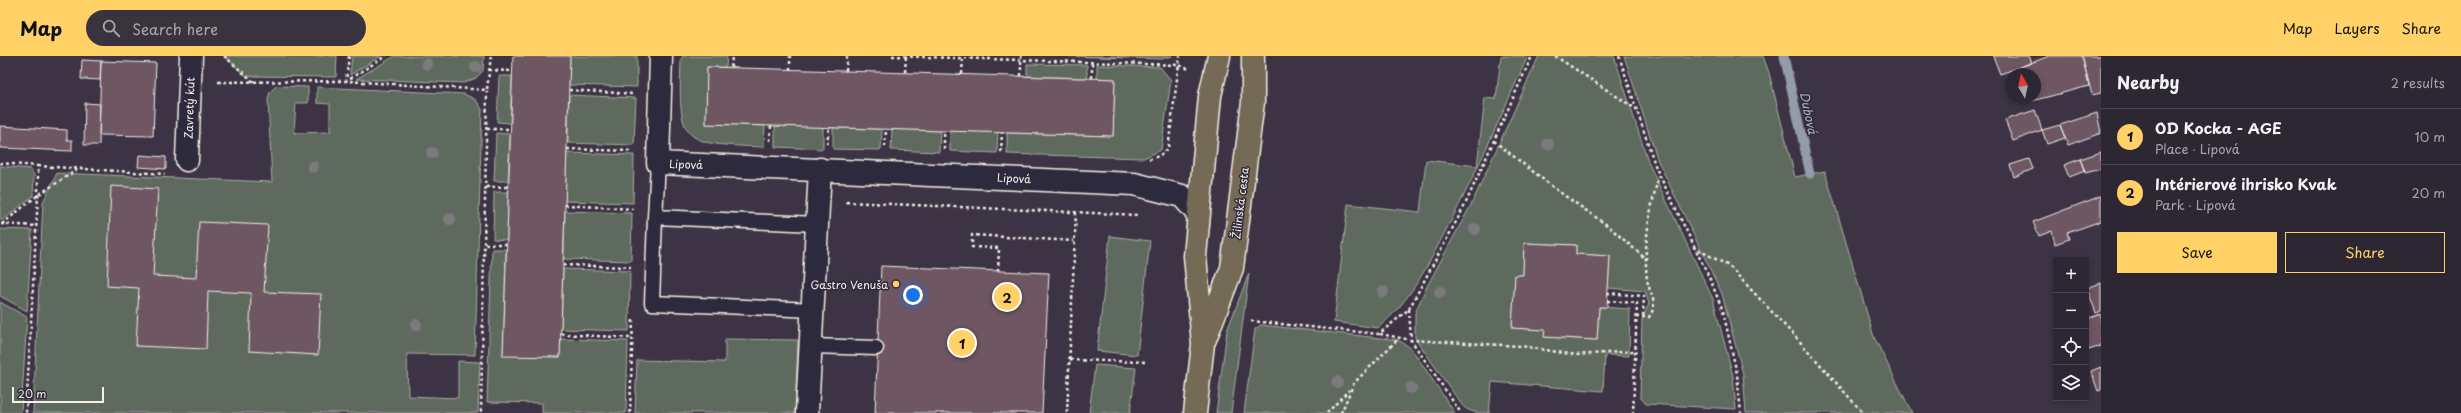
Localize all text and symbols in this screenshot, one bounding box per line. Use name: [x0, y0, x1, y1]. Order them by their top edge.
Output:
search box: [86, 10, 366, 46]
text: Map: [20, 14, 62, 42]
icon: search: [100, 17, 122, 39]
text: Search here: [132, 17, 218, 40]
text: Map: [2283, 18, 2313, 39]
text: Layers: [2335, 18, 2380, 39]
text: Share: [2402, 18, 2441, 39]
north arrow: [2005, 68, 2041, 104]
text: Nearby: [2117, 69, 2179, 95]
text: 2 results: [2391, 73, 2445, 92]
street label: Zavretý kút: [179, 76, 199, 139]
water label: Dubová: [1796, 90, 1822, 137]
text: OD Kocka - AGE: [2155, 116, 2282, 139]
text: 1: [2127, 127, 2133, 146]
text: 10 m: [2415, 127, 2445, 146]
text: Place · Lipová: [2155, 139, 2240, 158]
street label: Lipová: [669, 155, 703, 173]
street label: Žilinská cesta: [1227, 166, 1253, 240]
street label: Lipová: [997, 169, 1032, 187]
text: Intérierové ihrisko Kvak: [2155, 172, 2337, 195]
text: 2: [2125, 183, 2135, 202]
text: 20 m: [2411, 183, 2445, 202]
text: Park · Lipová: [2155, 195, 2236, 214]
button: Save: [2117, 232, 2277, 273]
button: Share: [2285, 232, 2445, 273]
map controls: [2053, 257, 2089, 401]
button: +: [2053, 257, 2089, 293]
place label: Gastro Venuša: [810, 276, 888, 293]
marker: Gastro Venuša: [891, 279, 901, 289]
pin: 2: [994, 282, 1020, 312]
your location: [903, 285, 923, 305]
button: −: [2053, 293, 2089, 329]
pin: 1: [949, 328, 975, 358]
button: locate: [2053, 329, 2089, 365]
button: layers: [2053, 365, 2089, 401]
scale bar: [12, 385, 104, 404]
text: 20 m: [18, 385, 46, 402]

